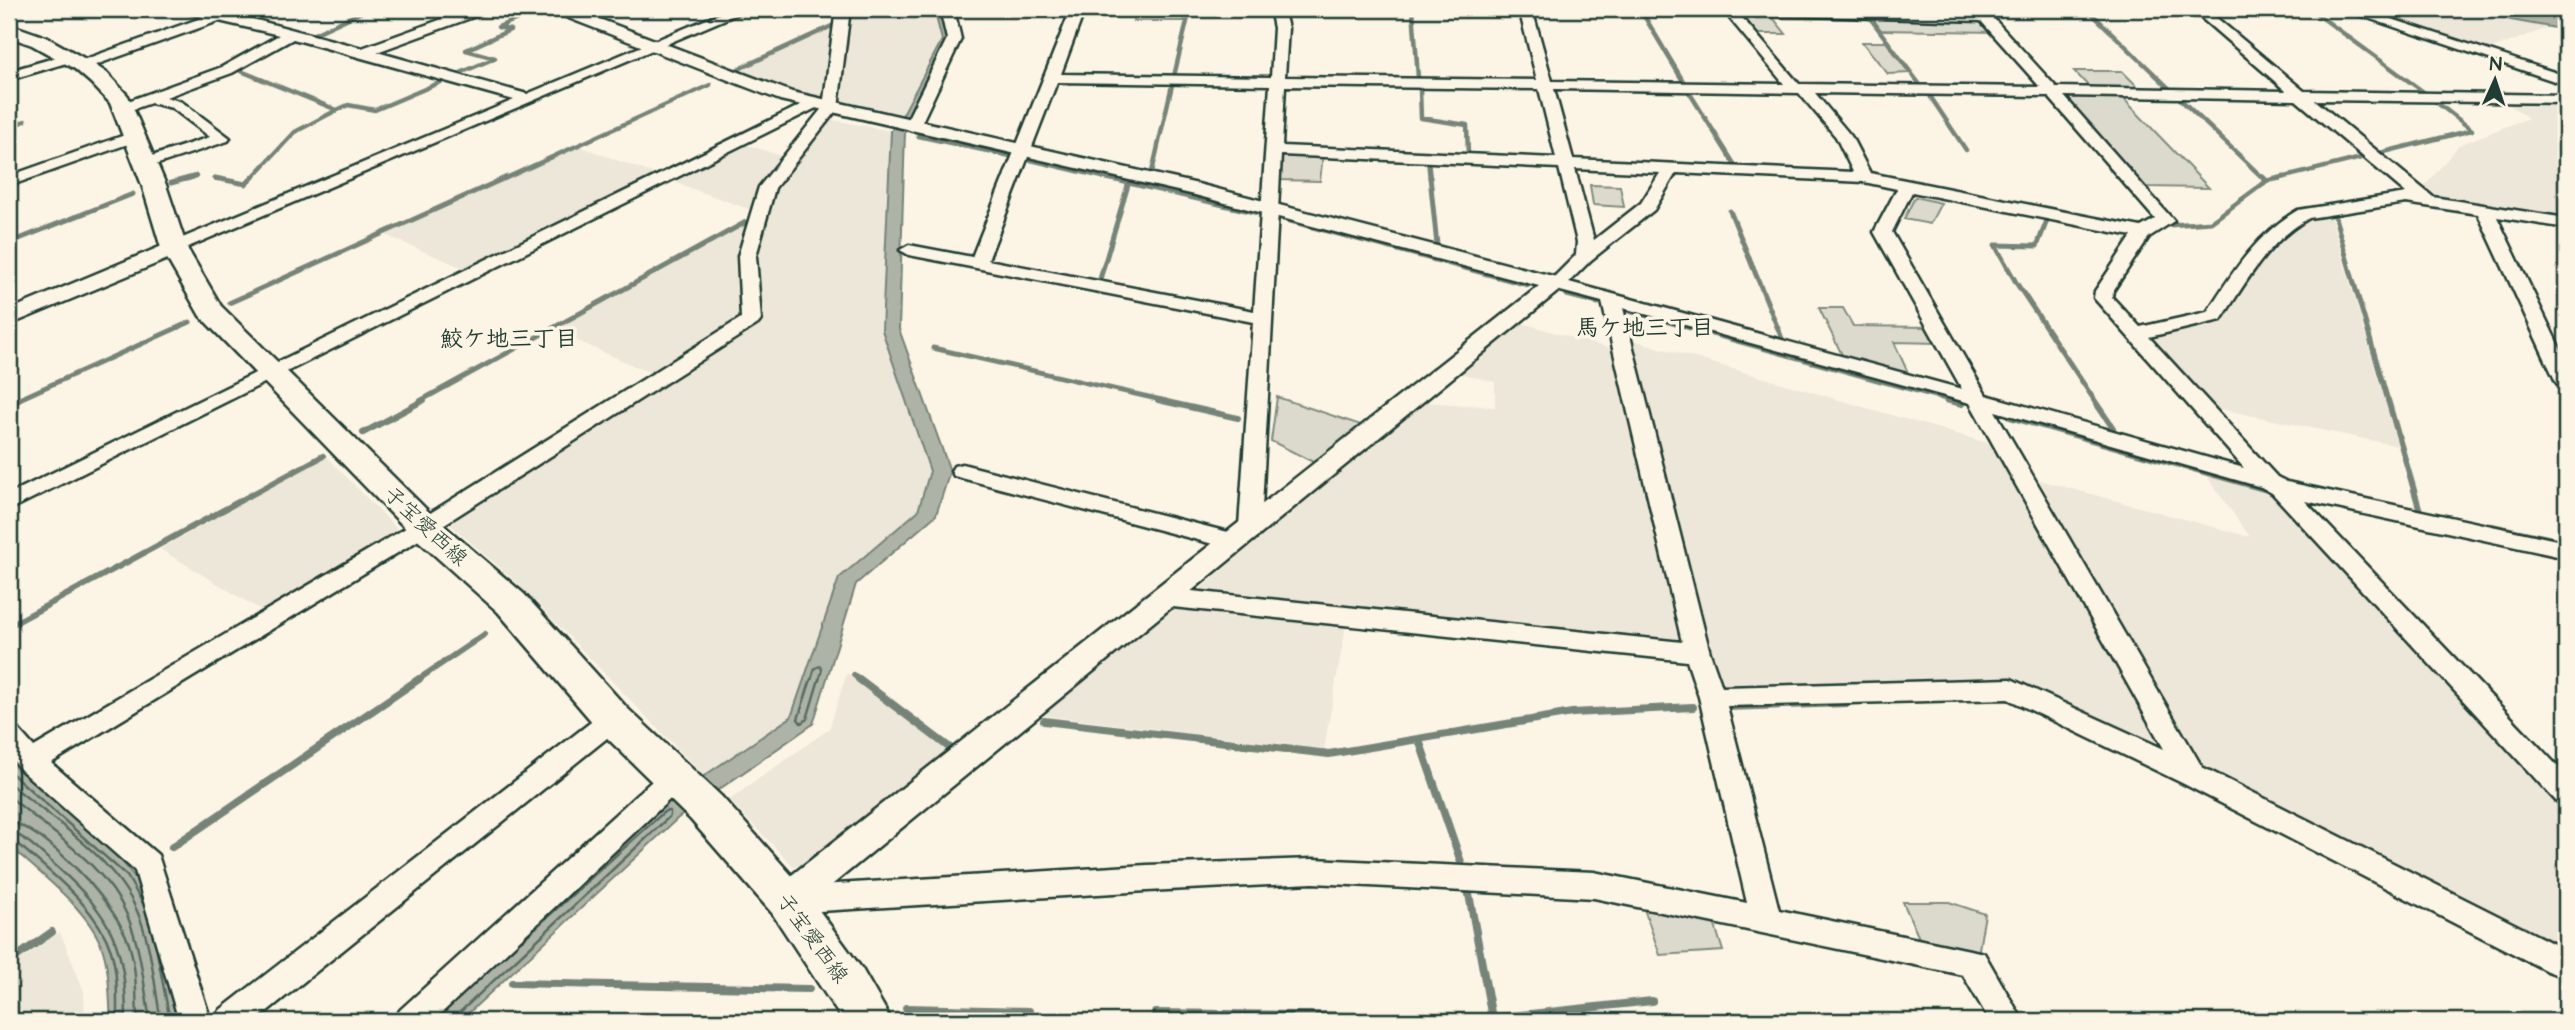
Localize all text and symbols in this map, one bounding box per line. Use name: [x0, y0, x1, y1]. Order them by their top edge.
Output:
north arrow: [2460, 46, 2530, 116]
text: N: [2489, 51, 2503, 78]
district label: 馬ケ地三丁目: [1576, 312, 1714, 344]
district label: 鮫ケ地三丁目: [440, 323, 578, 355]
street label: 子宝愛西線: [377, 480, 474, 573]
street label: 子宝愛西線: [770, 887, 855, 989]

